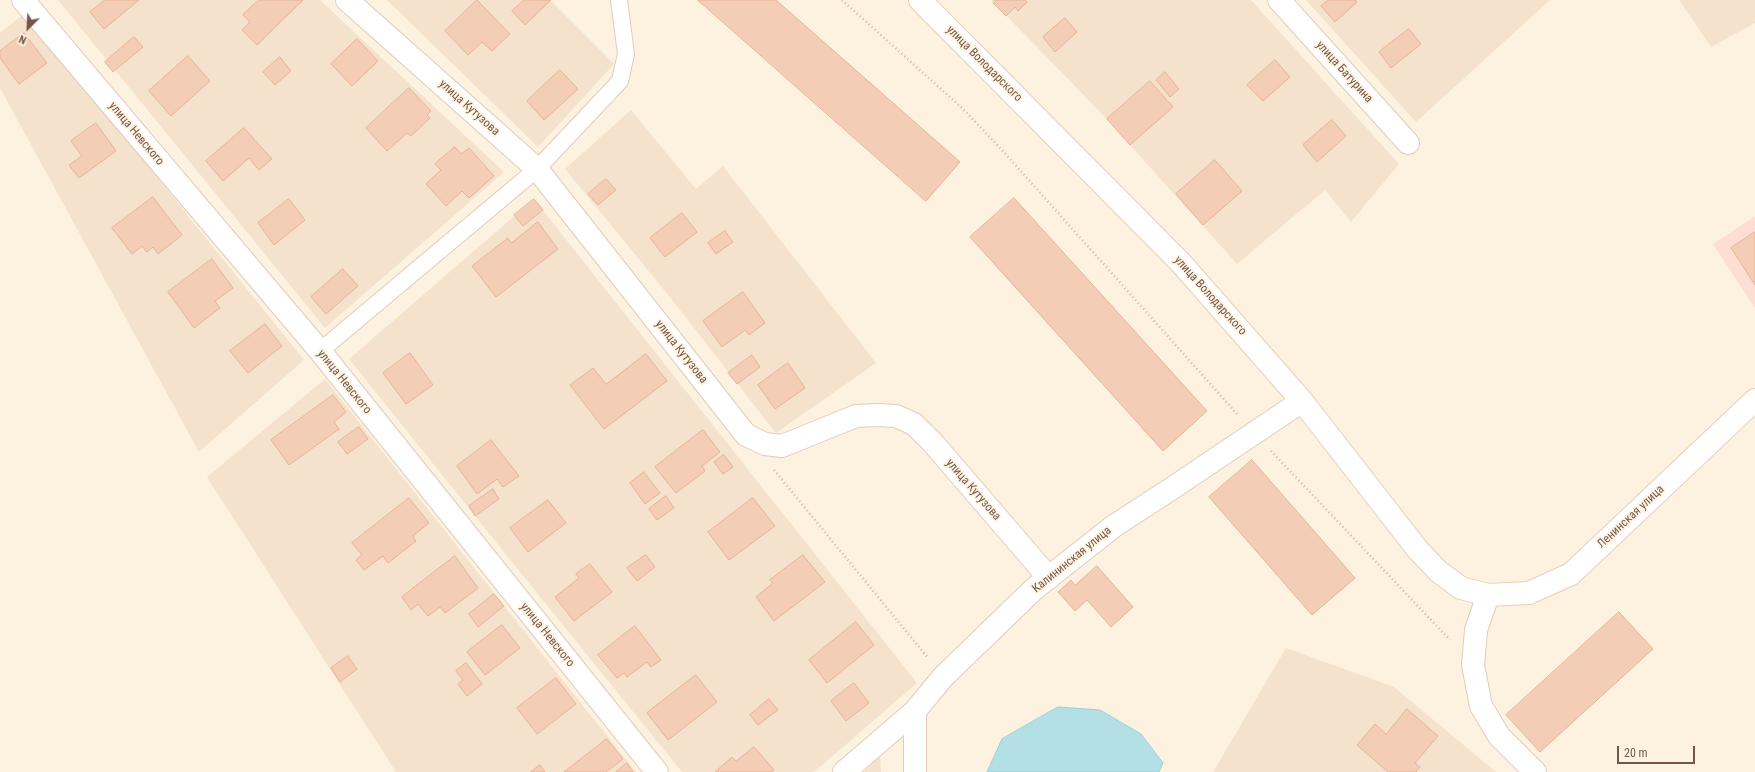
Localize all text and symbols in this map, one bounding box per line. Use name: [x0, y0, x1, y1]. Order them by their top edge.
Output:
north arrow: [8, 8, 48, 48]
street label: улица Володарского: [943, 23, 1025, 105]
text: N: [17, 32, 29, 47]
street label: улица Батурина: [1313, 38, 1375, 106]
street label: улица Кутузова: [436, 77, 502, 139]
street label: улица Невского: [105, 99, 167, 169]
street label: улица Володарского: [1171, 253, 1249, 339]
street label: улица Кутузова: [652, 317, 710, 387]
street label: улица Невского: [314, 347, 374, 417]
street label: улица Кутузова: [942, 456, 1004, 524]
street label: Ленинская улица: [1595, 482, 1667, 552]
street label: Калининская улица: [1030, 524, 1114, 596]
street label: улица Невского: [517, 600, 577, 670]
scale bar: [1619, 738, 1697, 764]
text: 20 m: [1624, 746, 1648, 760]

